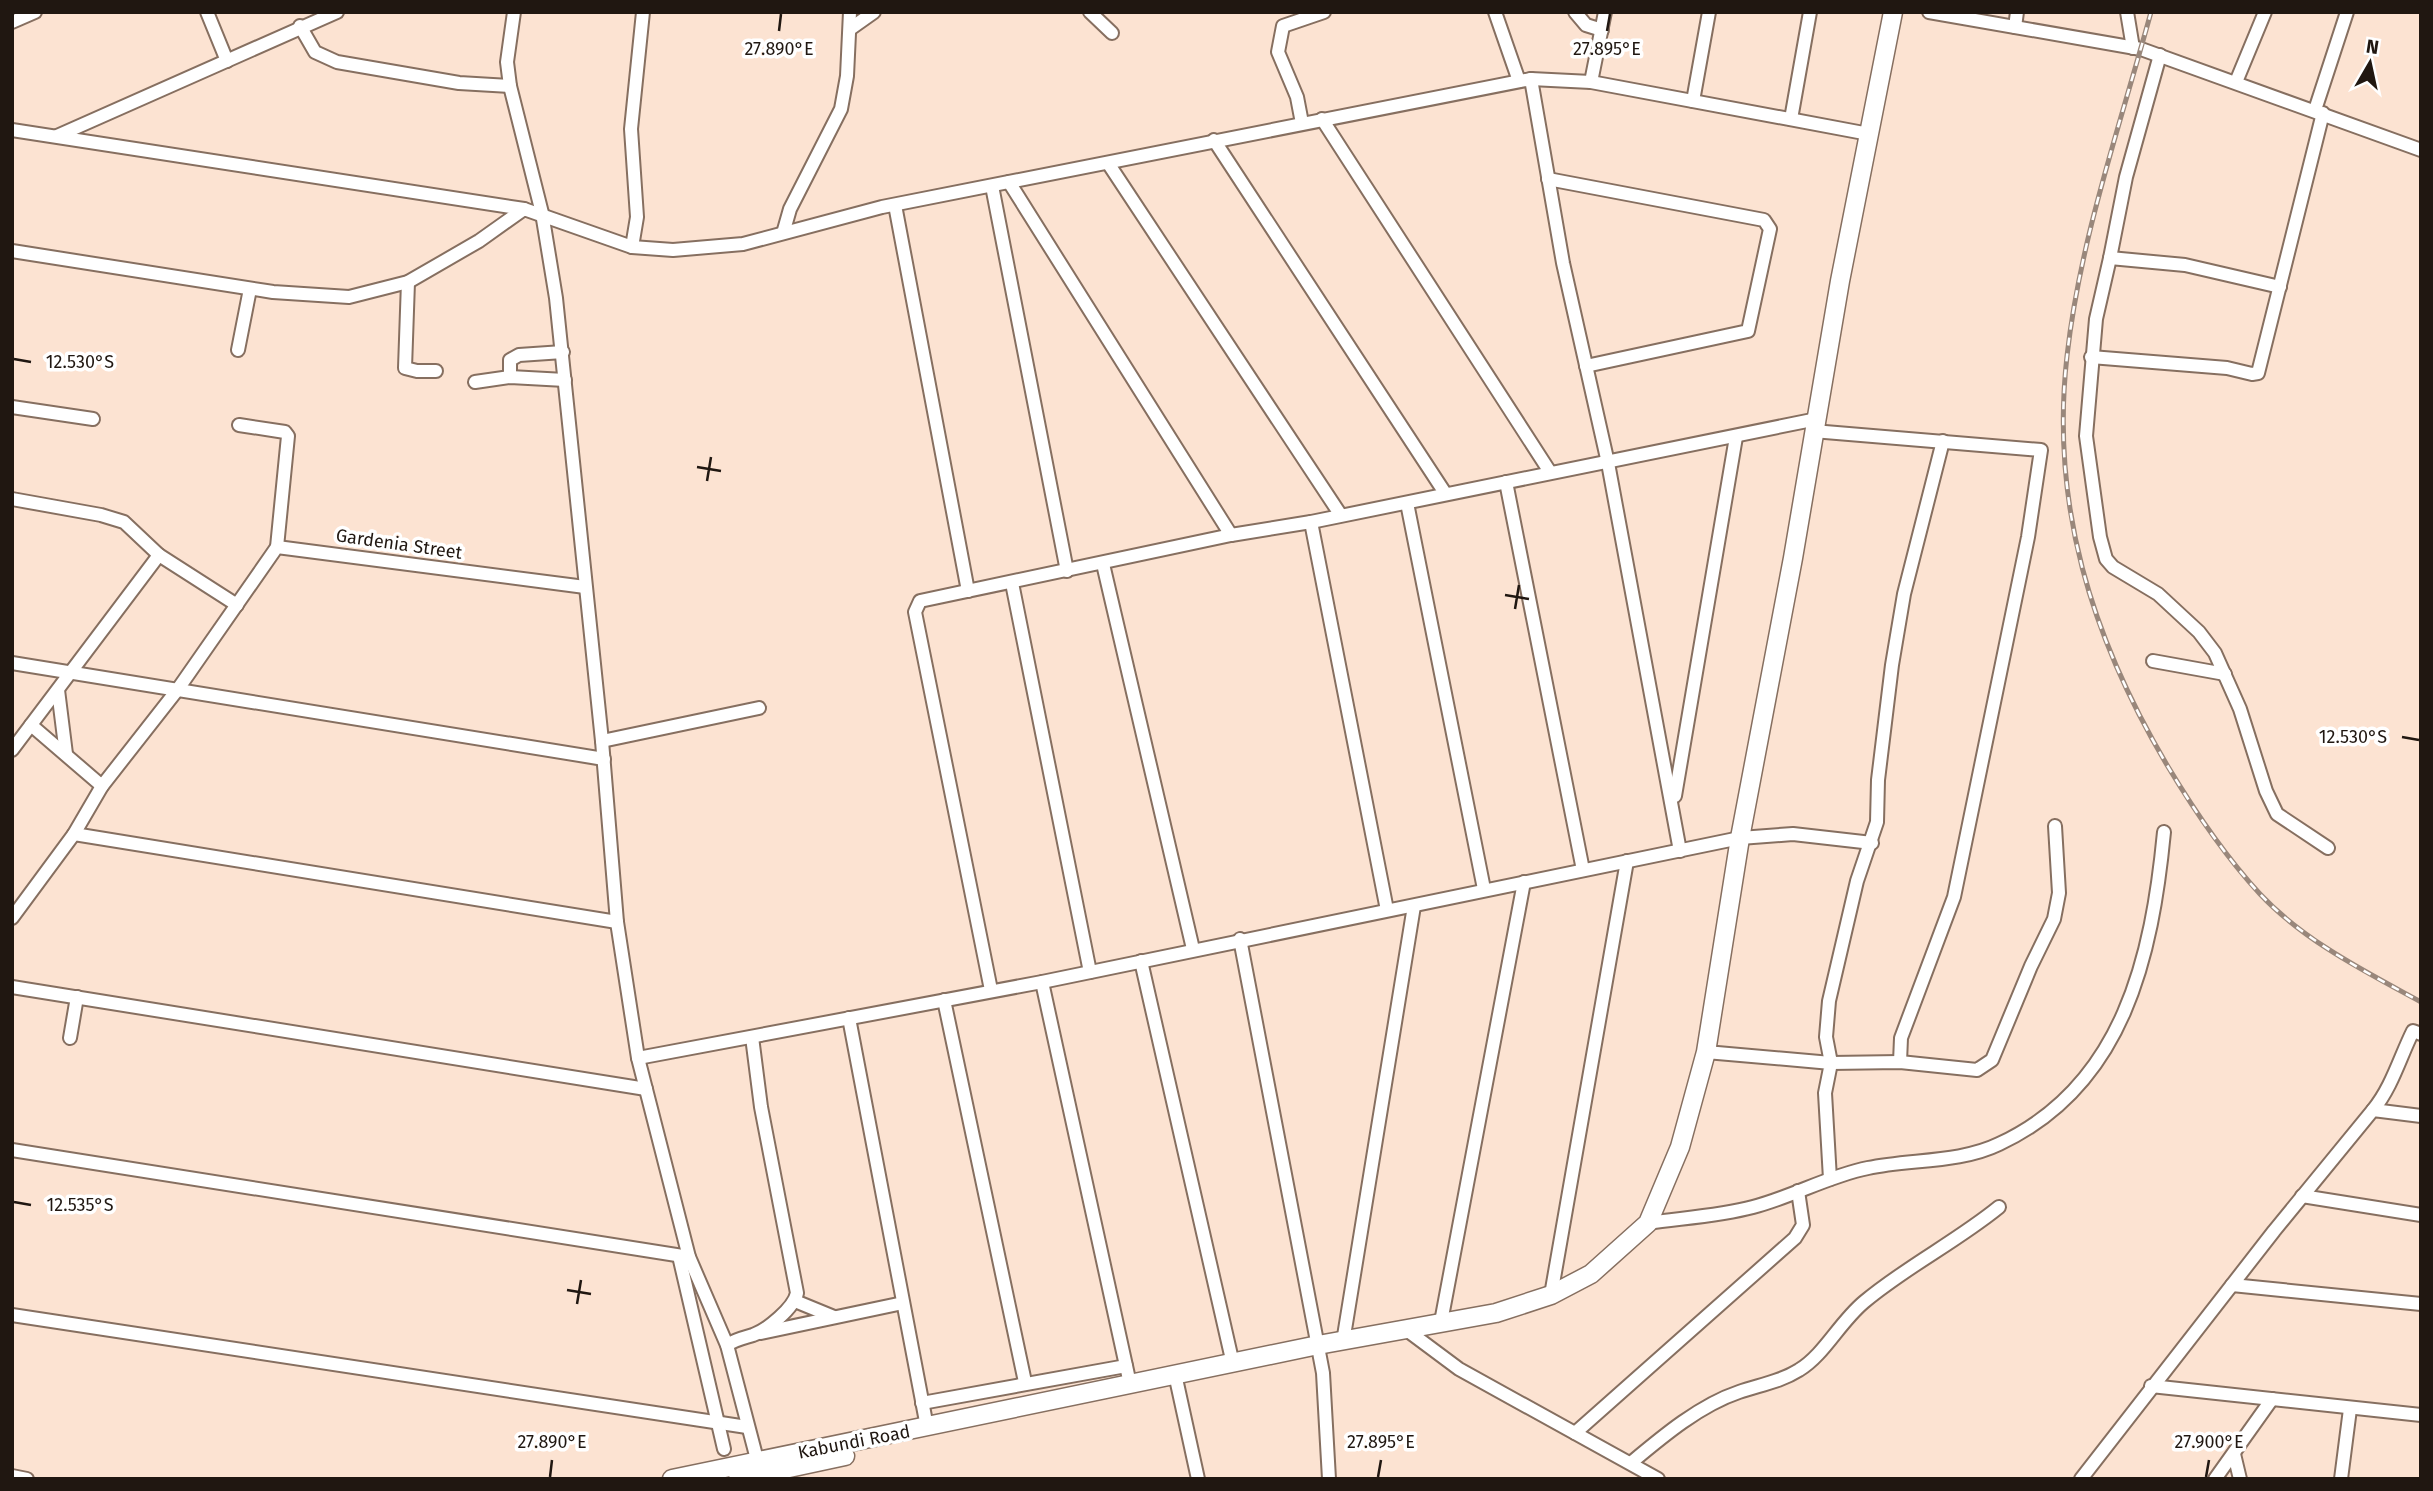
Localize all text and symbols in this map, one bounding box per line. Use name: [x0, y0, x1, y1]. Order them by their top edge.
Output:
north arrow: [2335, 28, 2405, 98]
text: N: [2365, 34, 2381, 59]
text: 27.890°E: [744, 38, 814, 60]
text: 27.895°E: [1573, 38, 1641, 60]
text: 12.530°S: [46, 351, 114, 373]
street label: Gardenia Street: [335, 524, 464, 564]
text: 12.530°S: [2319, 726, 2387, 748]
text: 12.535°S: [46, 1194, 114, 1216]
street label: Kabundi Road: [796, 1420, 912, 1464]
text: 27.890°E: [517, 1431, 587, 1453]
text: 27.895°E: [1347, 1431, 1415, 1453]
text: 27.900°E: [2174, 1431, 2244, 1453]

